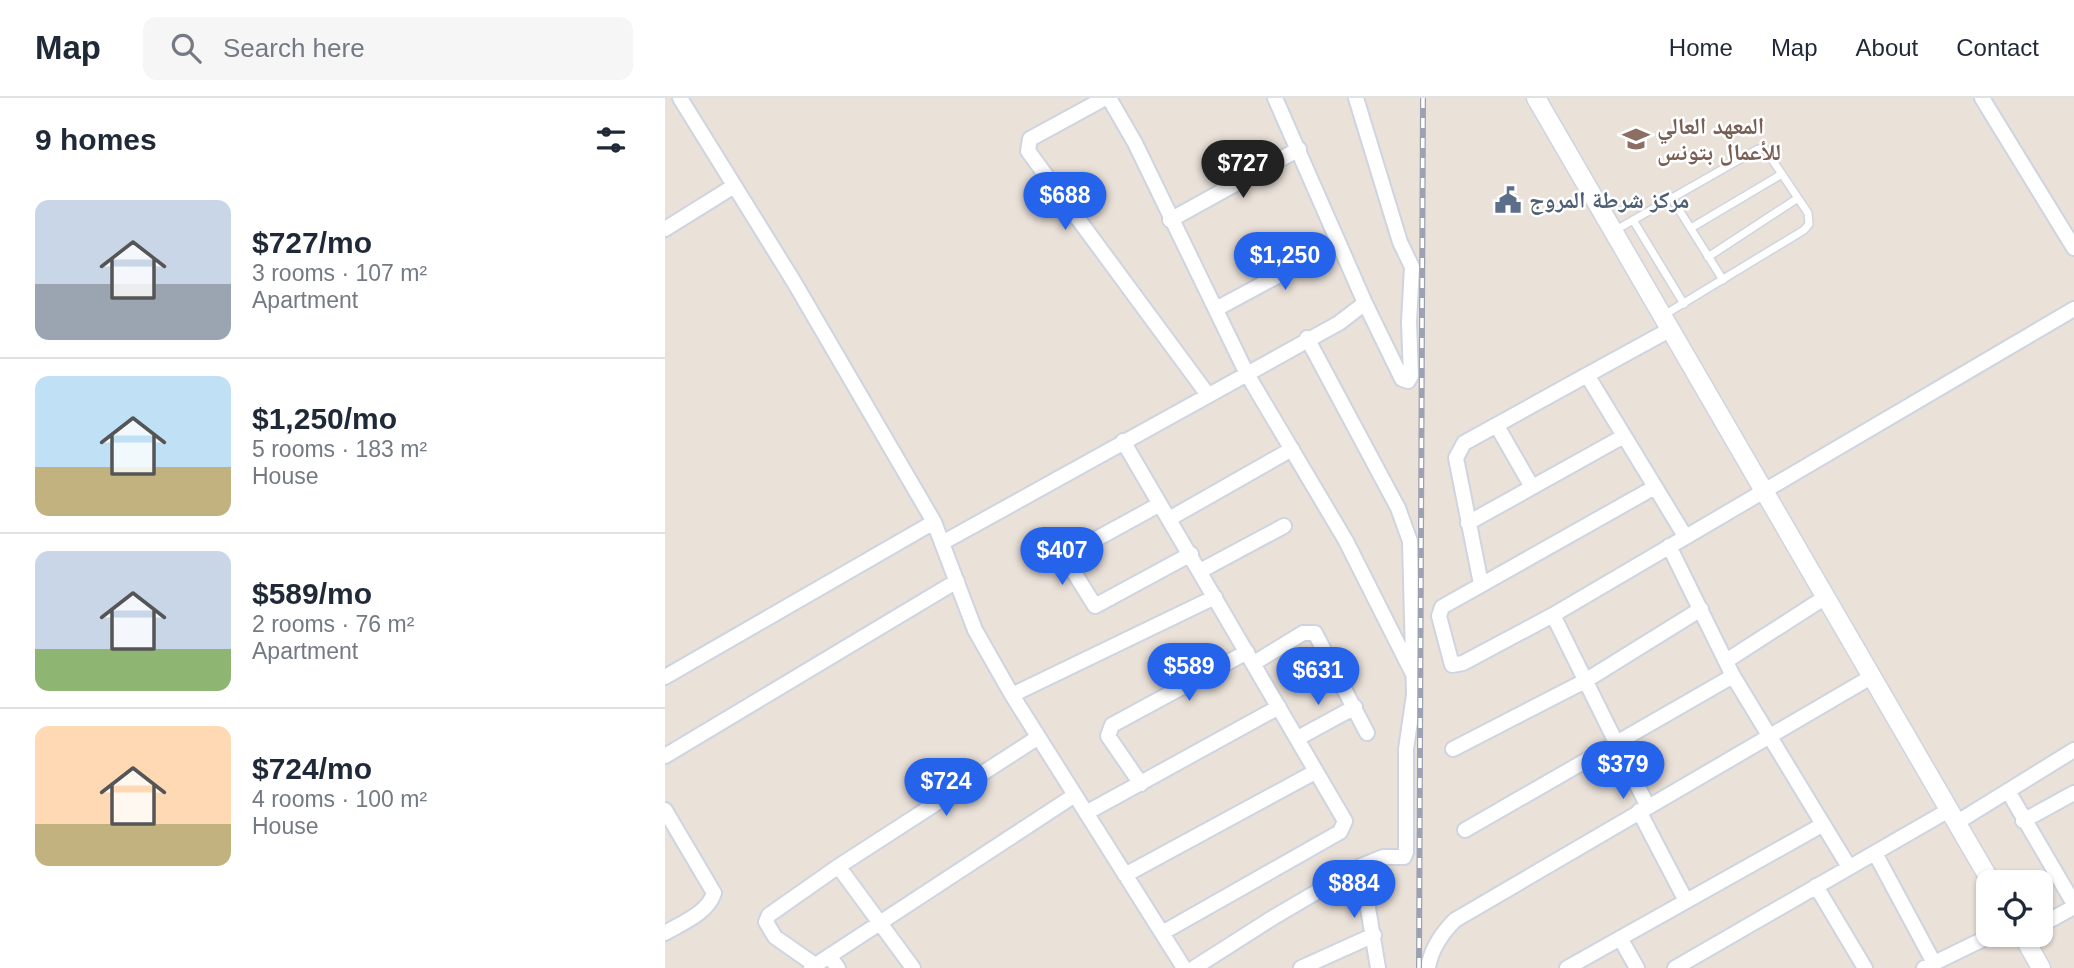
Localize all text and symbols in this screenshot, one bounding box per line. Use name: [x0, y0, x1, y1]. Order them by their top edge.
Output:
search box: [143, 17, 633, 80]
text: Map: [35, 29, 101, 66]
icon: search: [167, 29, 205, 67]
text: Search here: [223, 33, 365, 63]
text: Home: [1669, 34, 1733, 61]
text: Map: [1771, 34, 1818, 61]
text: About: [1856, 34, 1918, 61]
text: Contact: [1956, 34, 2039, 61]
place label: المعهد العالي للأعمال بتونس: [1657, 113, 1781, 166]
icon: filters: [592, 121, 630, 159]
text: 9 homes: [35, 123, 157, 156]
school or university icon: المعهد العالي للأعمال بتونس: [1621, 124, 1651, 154]
pin: $727: [1202, 140, 1284, 200]
text: $727: [1217, 150, 1269, 176]
pin: $688: [1024, 172, 1106, 232]
text: $688: [1039, 182, 1091, 208]
public building icon: مركز شرطة المروج: [1493, 185, 1523, 215]
place label: مركز شرطة المروج: [1529, 187, 1689, 215]
text: $727/mo: [252, 226, 372, 259]
icon: home: [91, 228, 175, 312]
pin: $1,250: [1228, 232, 1342, 292]
text: $1,250: [1250, 242, 1320, 268]
text: 3 rooms · 107 m²: [252, 260, 427, 286]
text: Apartment: [252, 287, 358, 313]
text: $1,250/mo: [252, 402, 397, 435]
icon: home: [91, 404, 175, 488]
text: 5 rooms · 183 m²: [252, 436, 427, 462]
text: House: [252, 463, 318, 489]
pin: $407: [1021, 528, 1103, 587]
text: $407: [1036, 537, 1088, 563]
text: $589/mo: [252, 577, 372, 610]
icon: home: [91, 579, 175, 663]
text: 2 rooms · 76 m²: [252, 611, 414, 637]
text: Apartment: [252, 638, 358, 664]
pin: $589: [1148, 644, 1230, 703]
pin: $631: [1277, 648, 1359, 707]
text: $589: [1163, 653, 1215, 679]
text: $631: [1292, 657, 1344, 683]
pin: $379: [1582, 742, 1664, 801]
text: $379: [1597, 751, 1649, 777]
text: $724/mo: [252, 752, 372, 785]
icon: home: [91, 754, 175, 838]
pin: $724: [905, 758, 987, 818]
text: $724: [920, 768, 972, 794]
text: 4 rooms · 100 m²: [252, 786, 427, 812]
text: House: [252, 813, 318, 839]
pin: $884: [1313, 860, 1395, 920]
text: $884: [1328, 870, 1380, 896]
map controls: [1976, 870, 2053, 947]
button: locate: [1976, 870, 2053, 947]

